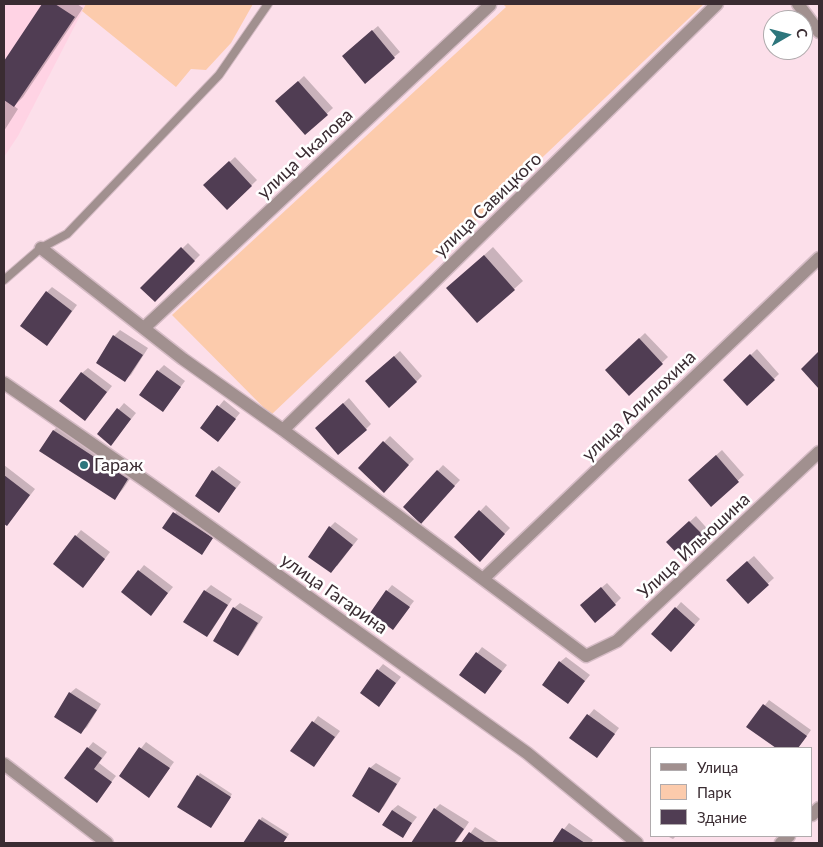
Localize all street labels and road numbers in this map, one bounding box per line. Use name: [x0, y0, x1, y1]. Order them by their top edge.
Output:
street label: улица Чкалова: [253, 104, 357, 204]
street label: улица Савицкого: [430, 148, 546, 262]
street label: улица Алилюхина: [578, 346, 700, 466]
street label: Улица Ильюшина: [634, 489, 754, 603]
street label: улица Гагарина: [276, 549, 392, 639]

